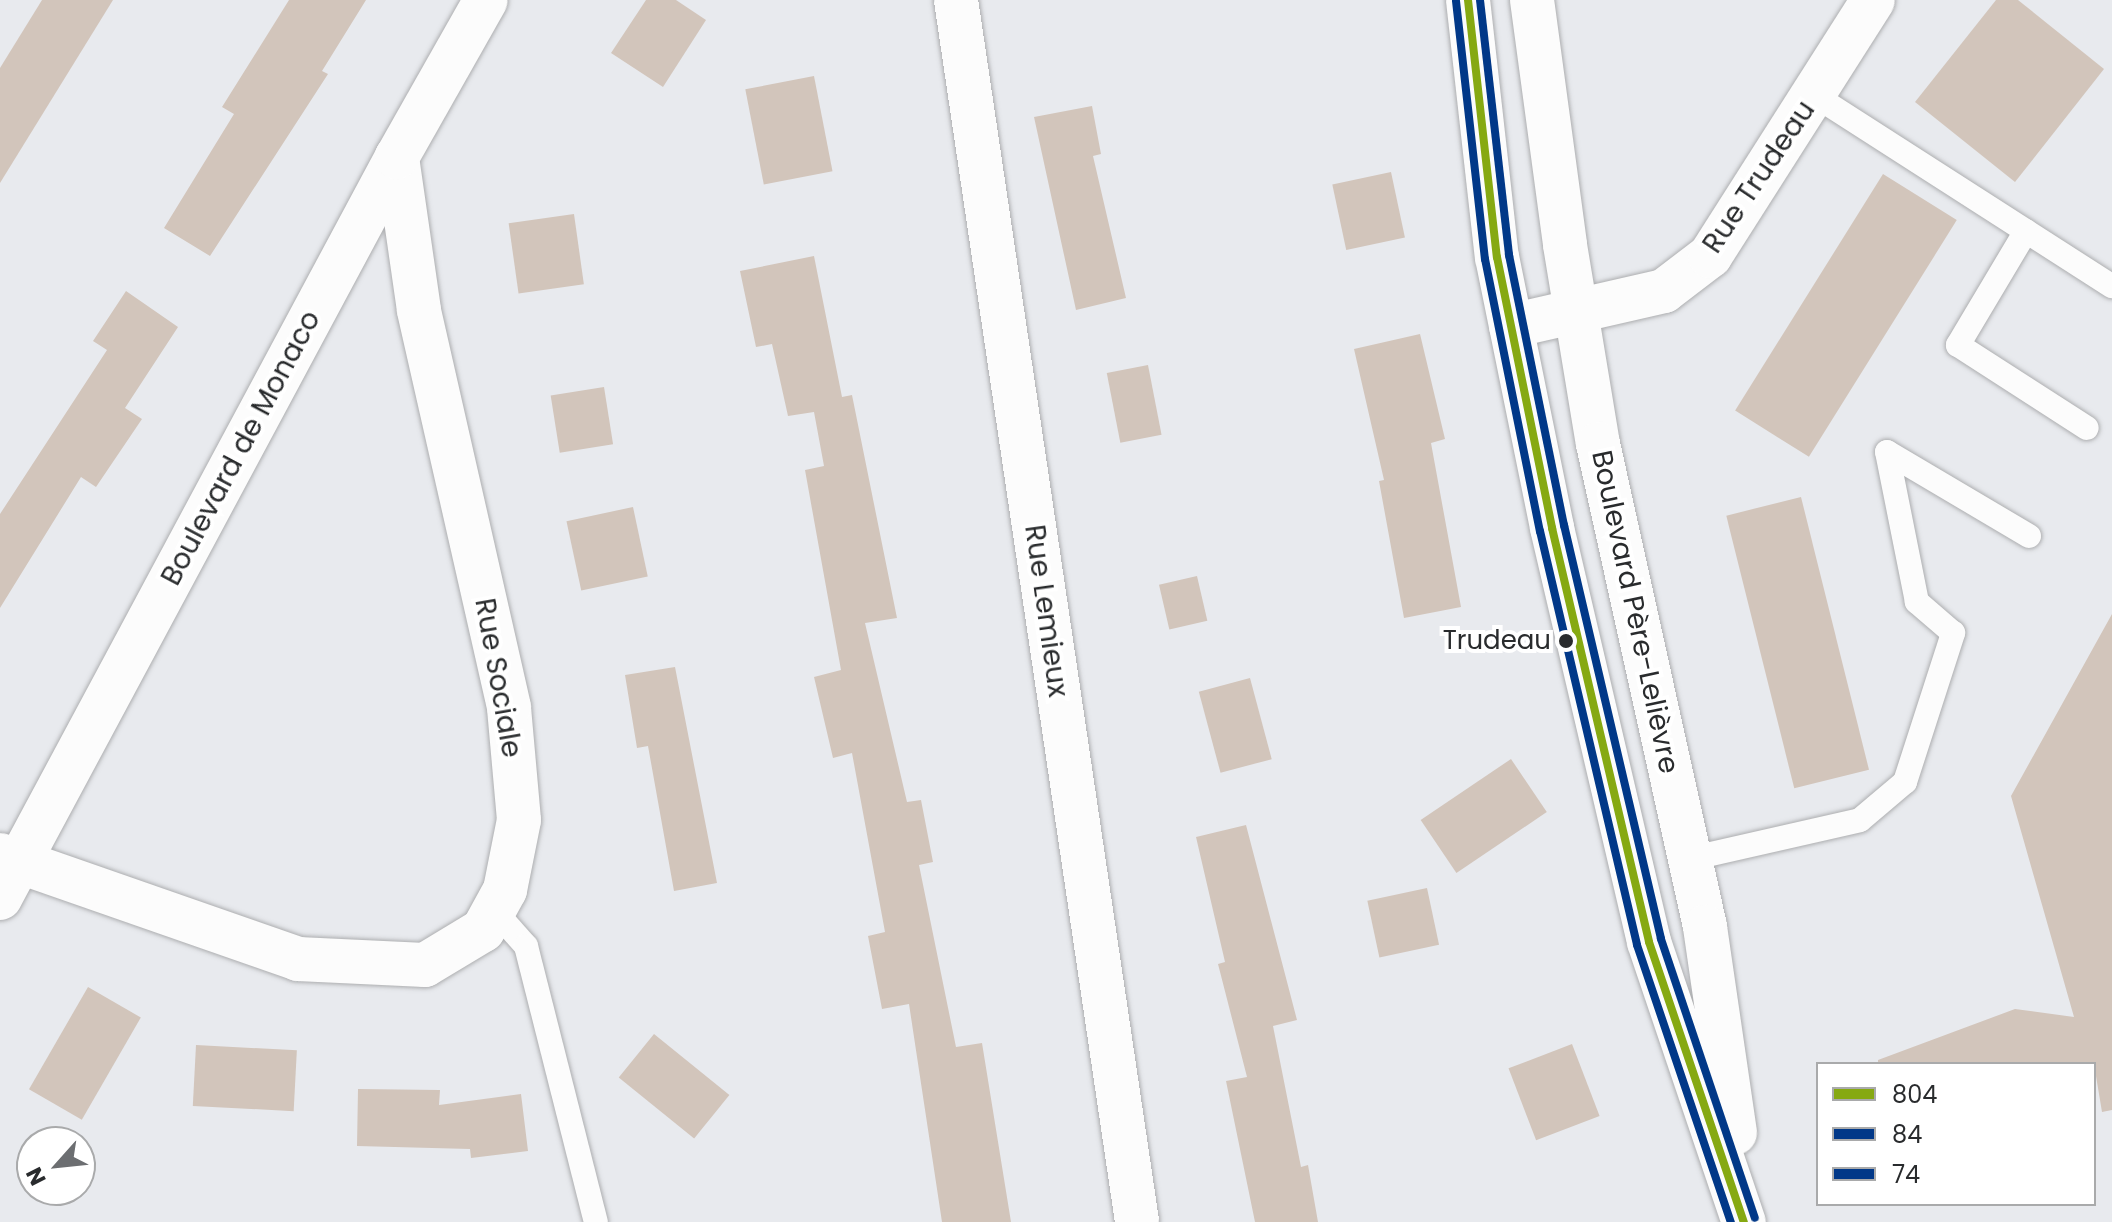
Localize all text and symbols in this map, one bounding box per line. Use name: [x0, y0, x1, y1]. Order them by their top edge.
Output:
street label: Rue Trudeau: [1696, 94, 1822, 260]
street label: Boulevard de Monaco: [154, 305, 328, 591]
street label: Boulevard Père-Lelièvre: [1584, 447, 1686, 777]
street label: Rue Lemieux: [1017, 523, 1075, 699]
street label: Rue Sociale: [467, 596, 529, 760]
place label: Trudeau: [1443, 625, 1551, 657]
marker: Trudeau: [1558, 633, 1574, 649]
legend: [1816, 1062, 2096, 1206]
text: 804: [1892, 1078, 1937, 1111]
text: 84: [1892, 1118, 1922, 1151]
north arrow: [16, 1126, 96, 1206]
text: 74: [1892, 1158, 1920, 1191]
text: N: [18, 1162, 54, 1191]

